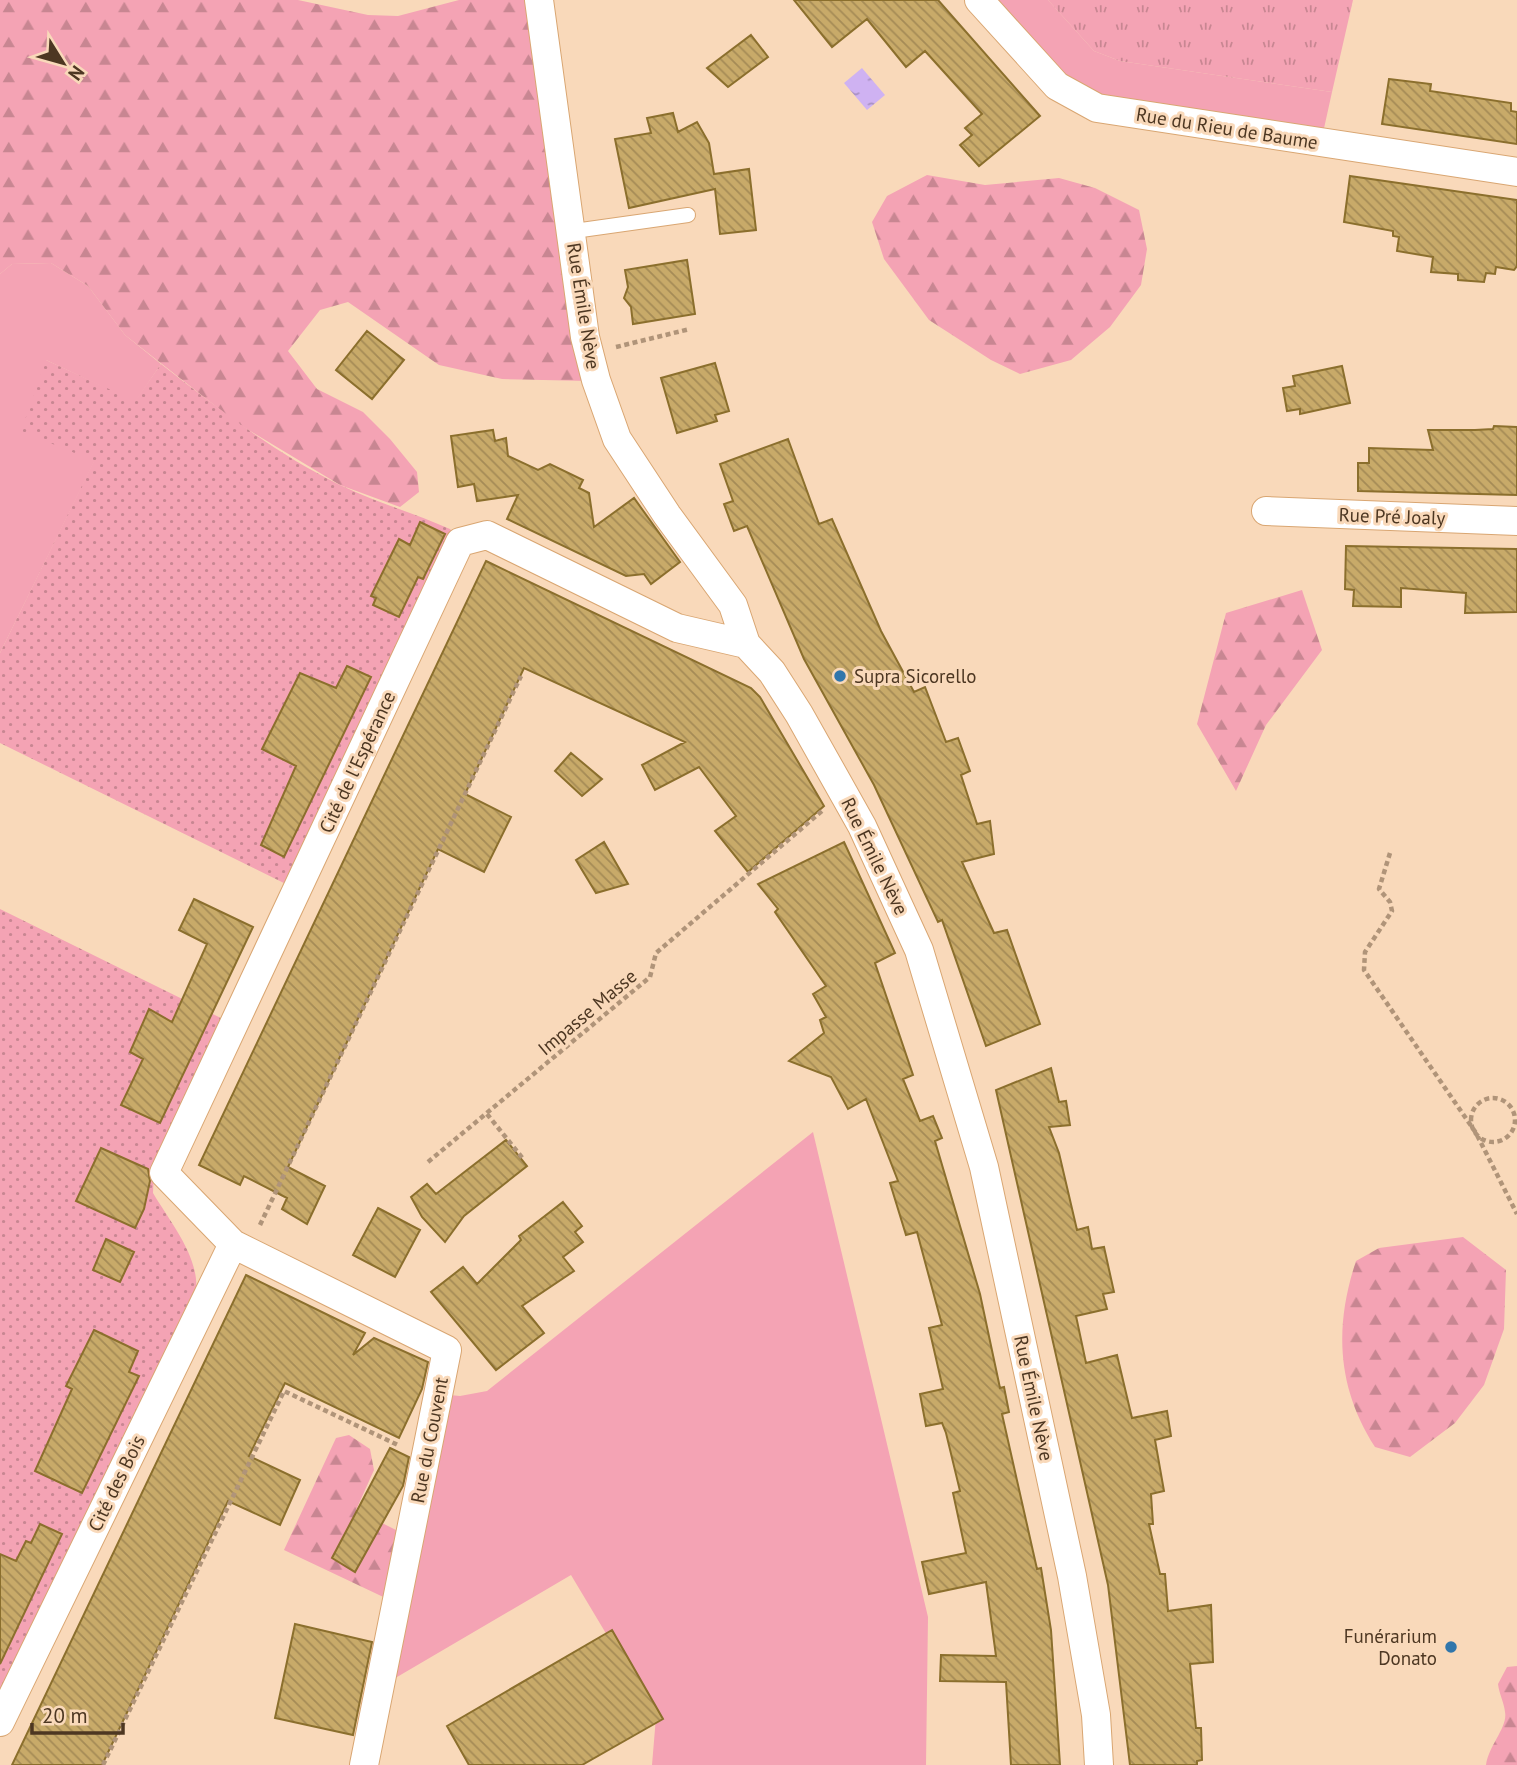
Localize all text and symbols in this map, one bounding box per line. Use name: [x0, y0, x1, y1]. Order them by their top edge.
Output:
north arrow: [28, 28, 98, 98]
text: N: [63, 61, 90, 85]
street label: Rue du Rieu de Baume: [1134, 102, 1320, 154]
street label: Rue Émile Nève: [562, 241, 606, 371]
street label: Rue Pré Joaly: [1338, 502, 1446, 530]
place label: Supra Sicorello: [854, 664, 976, 688]
marker: Supra Sicorello: [832, 668, 848, 684]
street label: Cité de l'Espérance: [314, 687, 400, 837]
street label: Rue Émile Nève: [836, 793, 914, 919]
street label: Impasse Masse: [533, 964, 641, 1060]
street label: Rue Émile Nève: [1009, 1333, 1059, 1463]
street label: Rue du Couvent: [405, 1375, 453, 1505]
street label: Cité des Bois: [82, 1431, 150, 1535]
place label: Funérarium Donato: [1344, 1624, 1437, 1670]
marker: Funérarium Donato: [1443, 1639, 1459, 1655]
scale bar: [32, 1692, 122, 1736]
text: 20 m: [42, 1702, 88, 1729]

